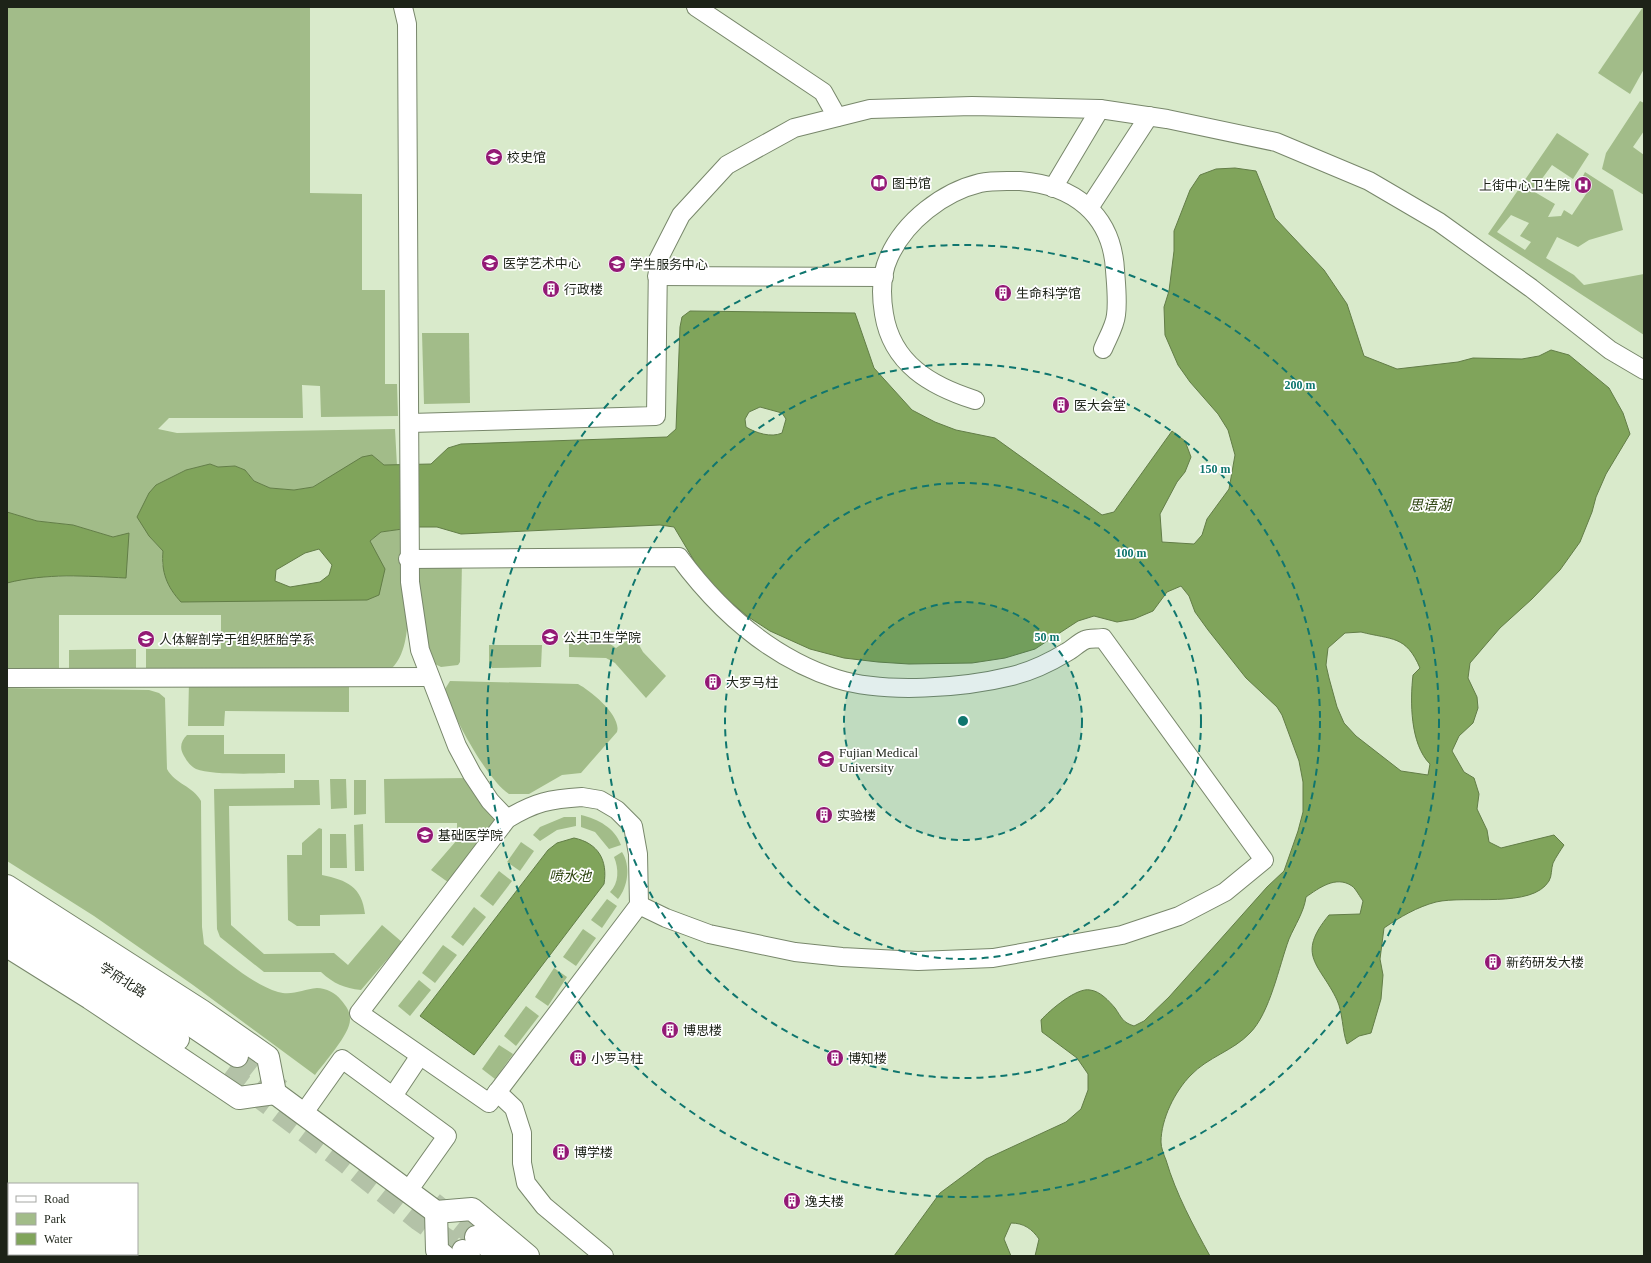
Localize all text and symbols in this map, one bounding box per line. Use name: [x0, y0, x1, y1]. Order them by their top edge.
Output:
school or university icon: 校史馆: [484, 147, 504, 167]
place label: 校史馆: [507, 150, 546, 165]
library icon: 图书馆: [869, 173, 889, 193]
hospital icon: 上街中心卫生院: [1573, 175, 1593, 195]
place label: 图书馆: [892, 176, 931, 191]
place label: 上街中心卫生院: [1479, 178, 1570, 193]
school or university icon: 医学艺术中心: [480, 253, 500, 273]
school or university icon: 学生服务中心: [607, 254, 627, 274]
place label: 医学艺术中心: [503, 256, 581, 271]
place label: 学生服务中心: [630, 257, 708, 272]
building icon: 行政楼: [541, 279, 561, 299]
place label: 行政楼: [564, 282, 603, 297]
building icon: 生命科学馆: [993, 283, 1013, 303]
place label: 生命科学馆: [1016, 286, 1081, 301]
text: 200 m: [1285, 378, 1316, 392]
building icon: 医大会堂: [1051, 395, 1071, 415]
place label: 医大会堂: [1074, 398, 1126, 413]
text: 150 m: [1200, 462, 1231, 476]
water label: 思语湖: [1409, 498, 1453, 513]
text: 100 m: [1116, 546, 1147, 560]
school or university icon: 公共卫生学院: [540, 627, 560, 647]
school or university icon: 人体解剖学于组织胚胎学系: [136, 629, 156, 649]
place label: 公共卫生学院: [563, 630, 641, 645]
text: 50 m: [1035, 630, 1060, 644]
place label: 人体解剖学于组织胚胎学系: [159, 632, 315, 647]
building icon: 大罗马柱: [703, 672, 723, 692]
place label: 大罗马柱: [726, 675, 778, 690]
centre of rings: [956, 714, 970, 728]
place label: Fujian Medical University: [839, 745, 918, 775]
school or university icon: Fujian Medical University: [816, 749, 836, 769]
building icon: 实验楼: [814, 805, 834, 825]
place label: 实验楼: [837, 808, 876, 823]
school or university icon: 基础医学院: [415, 825, 435, 845]
place label: 基础医学院: [438, 828, 503, 843]
water label: 喷水池: [549, 869, 593, 884]
building icon: 新药研发大楼: [1483, 952, 1503, 972]
place label: 新药研发大楼: [1506, 955, 1584, 970]
street label: 学府北路: [97, 960, 149, 1000]
building icon: 博思楼: [660, 1020, 680, 1040]
place label: 博思楼: [683, 1023, 722, 1038]
building icon: 小罗马柱: [568, 1048, 588, 1068]
building icon: 博知楼: [825, 1048, 845, 1068]
place label: 小罗马柱: [591, 1051, 643, 1066]
place label: 博知楼: [848, 1051, 887, 1066]
building icon: 博学楼: [551, 1142, 571, 1162]
place label: 博学楼: [574, 1145, 613, 1160]
legend: [8, 1183, 138, 1255]
building icon: 逸夫楼: [782, 1191, 802, 1211]
text: Road: [44, 1192, 69, 1206]
place label: 逸夫楼: [805, 1194, 844, 1209]
text: Park: [44, 1212, 66, 1226]
text: Water: [44, 1232, 72, 1246]

